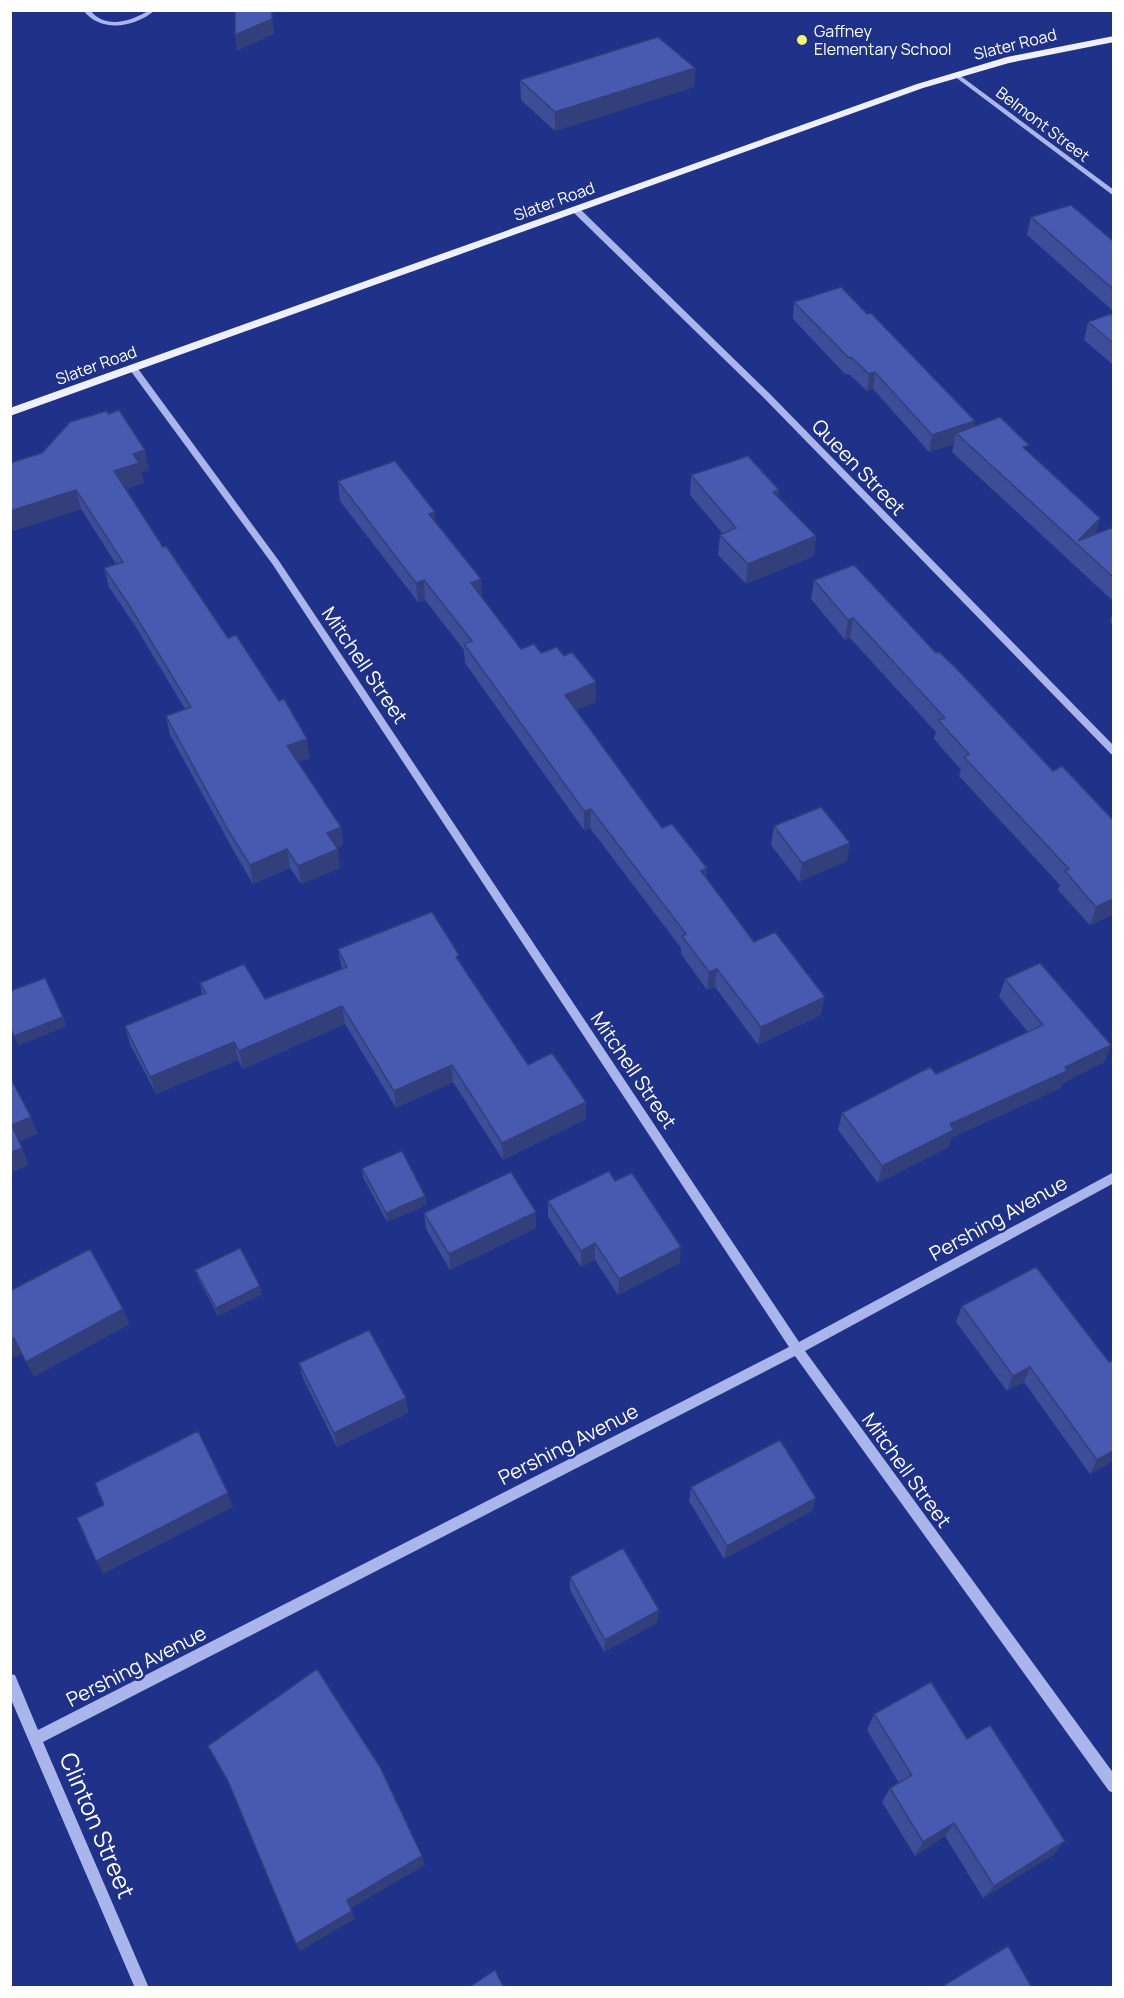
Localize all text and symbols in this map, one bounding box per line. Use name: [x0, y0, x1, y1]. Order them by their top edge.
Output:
place label: Gaffney Elementary School: [814, 20, 952, 60]
street label: Slater Road: [971, 23, 1059, 65]
marker: Gaffney Elementary School: [795, 33, 809, 47]
street label: Belmont Street: [992, 82, 1094, 166]
street label: Slater Road: [510, 176, 598, 226]
street label: Slater Road: [52, 340, 140, 390]
street label: Queen Street: [806, 413, 912, 521]
street label: Mitchell Street: [316, 601, 414, 729]
street label: Mitchell Street: [585, 1006, 683, 1134]
street label: Pershing Avenue: [924, 1169, 1072, 1267]
street label: Pershing Avenue: [493, 1397, 643, 1491]
street label: Mitchell Street: [856, 1407, 958, 1533]
street label: Pershing Avenue: [61, 1619, 211, 1713]
street label: Clinton Street: [52, 1747, 144, 1903]

